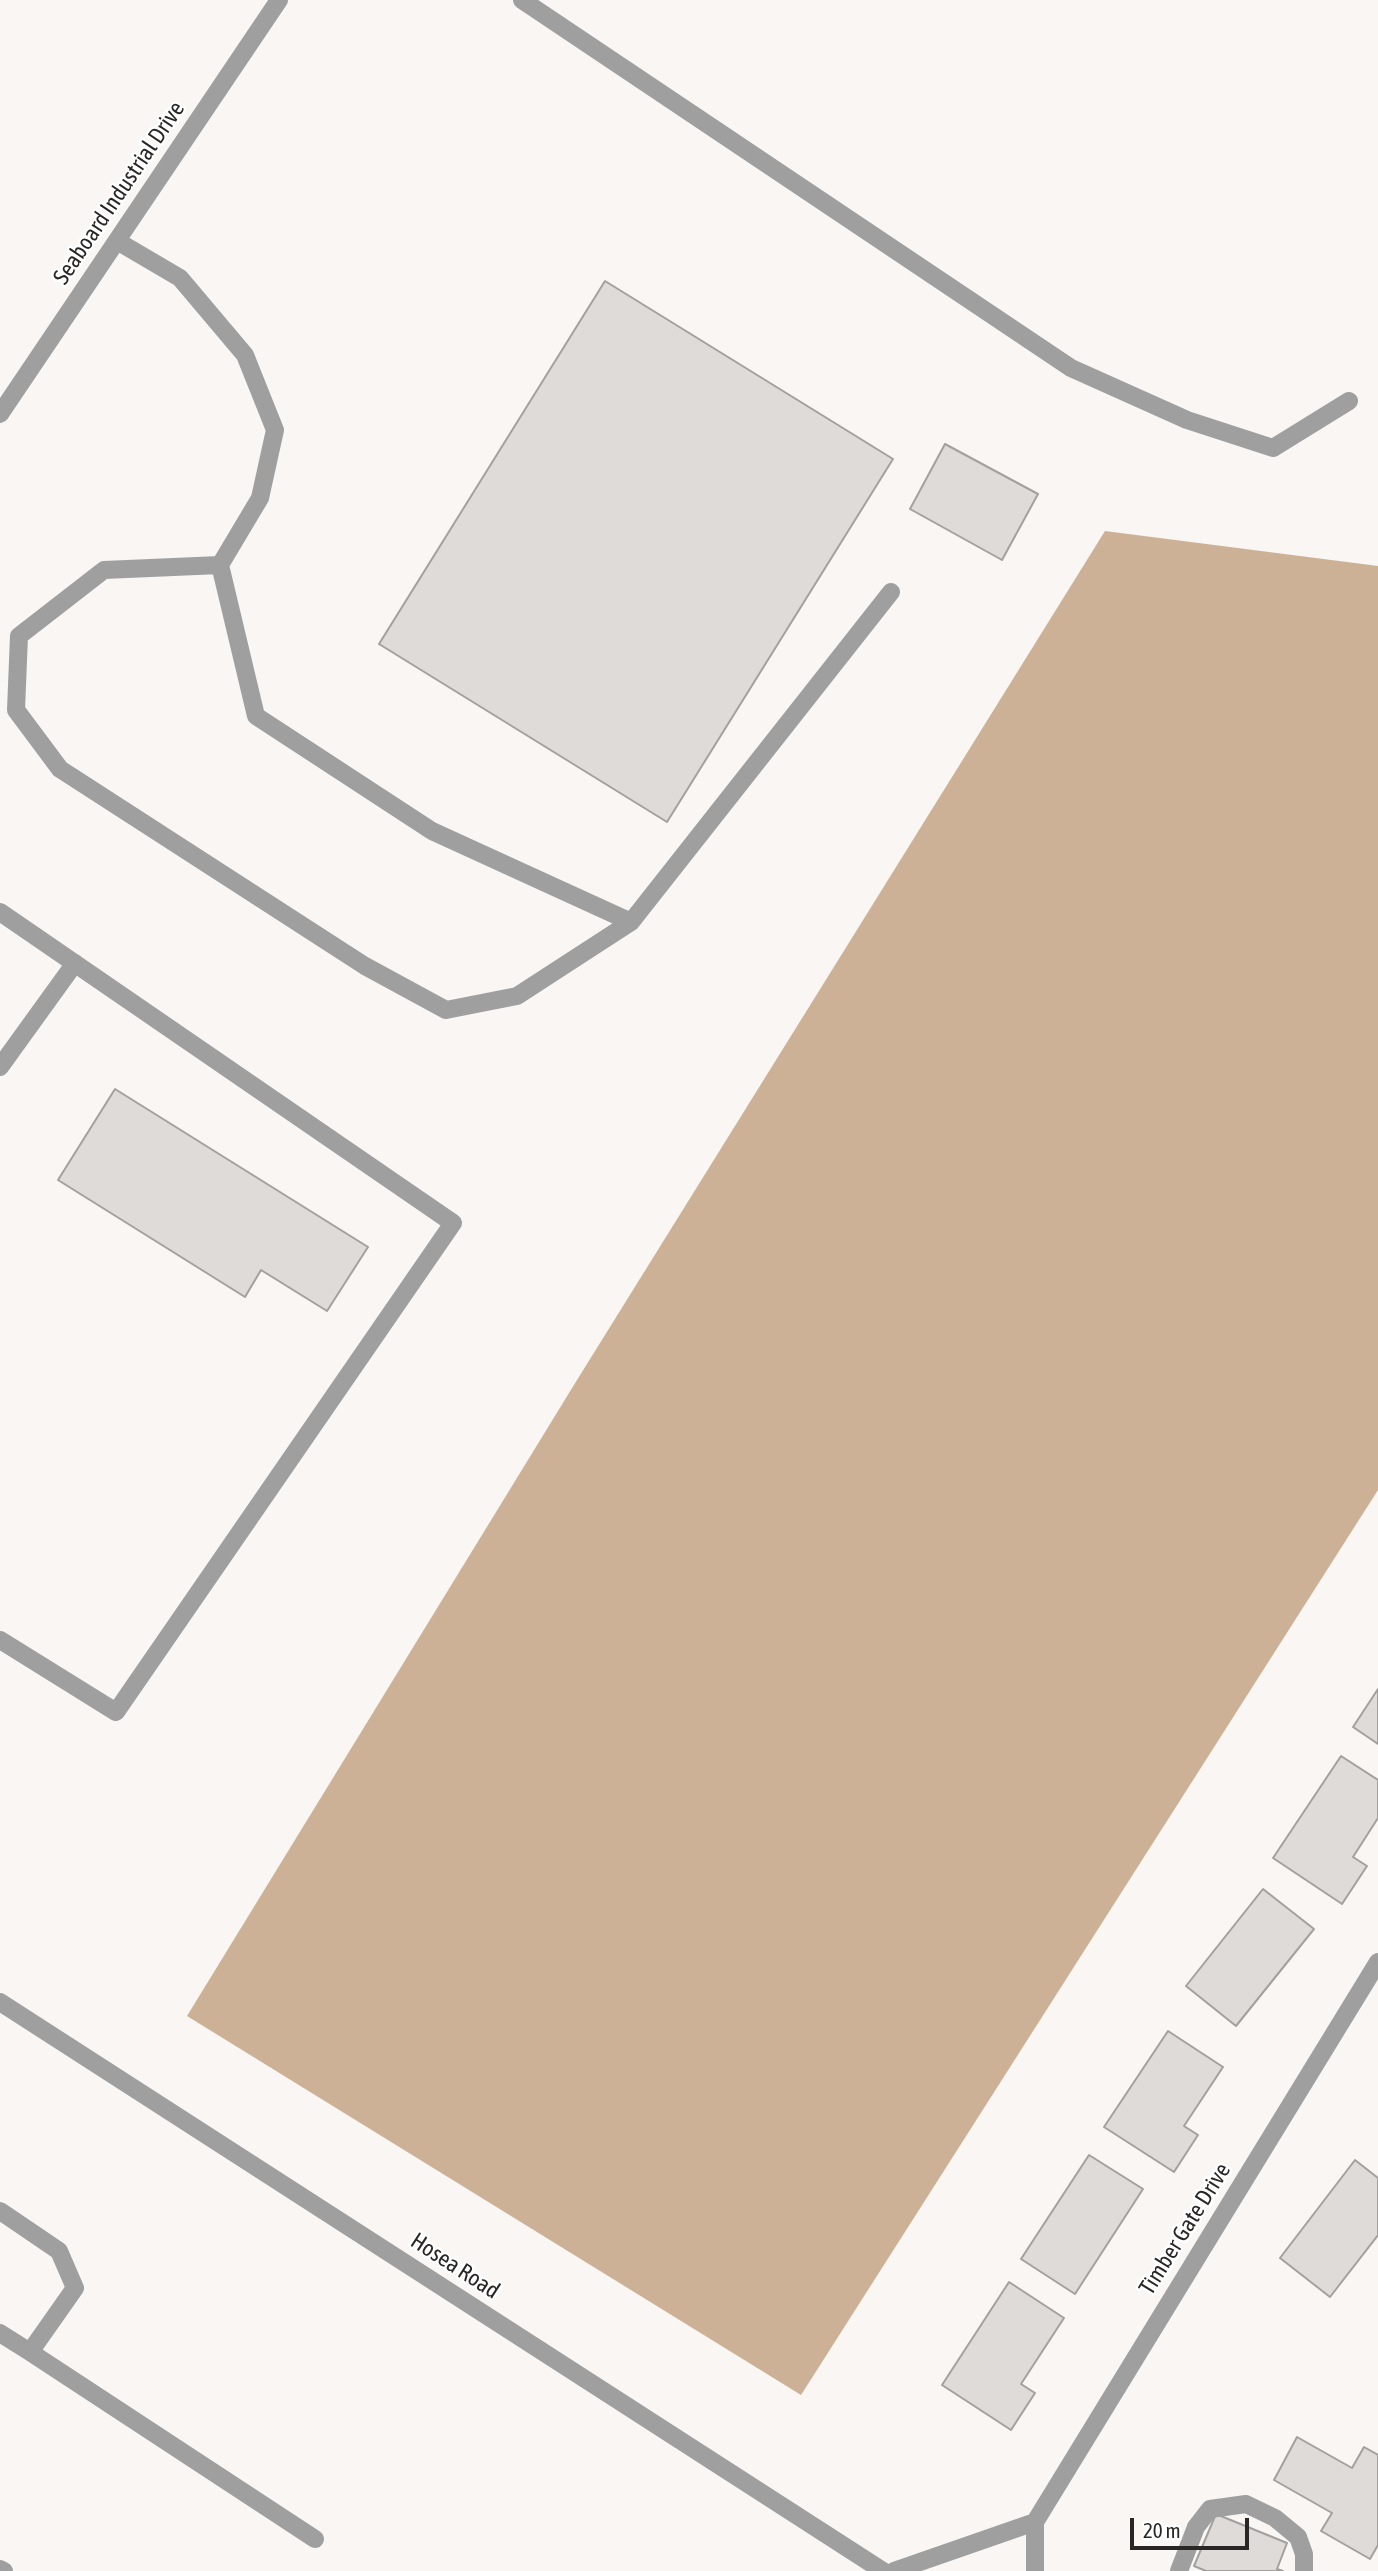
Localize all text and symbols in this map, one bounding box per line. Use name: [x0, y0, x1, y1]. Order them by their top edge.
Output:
street label: Seaboard Industrial Drive: [48, 96, 190, 290]
street label: Timber Gate Drive: [1133, 2158, 1237, 2300]
street label: Hosea Road: [405, 2227, 505, 2305]
scale bar: [1133, 2504, 1252, 2548]
text: 20 m: [1143, 2518, 1181, 2542]

